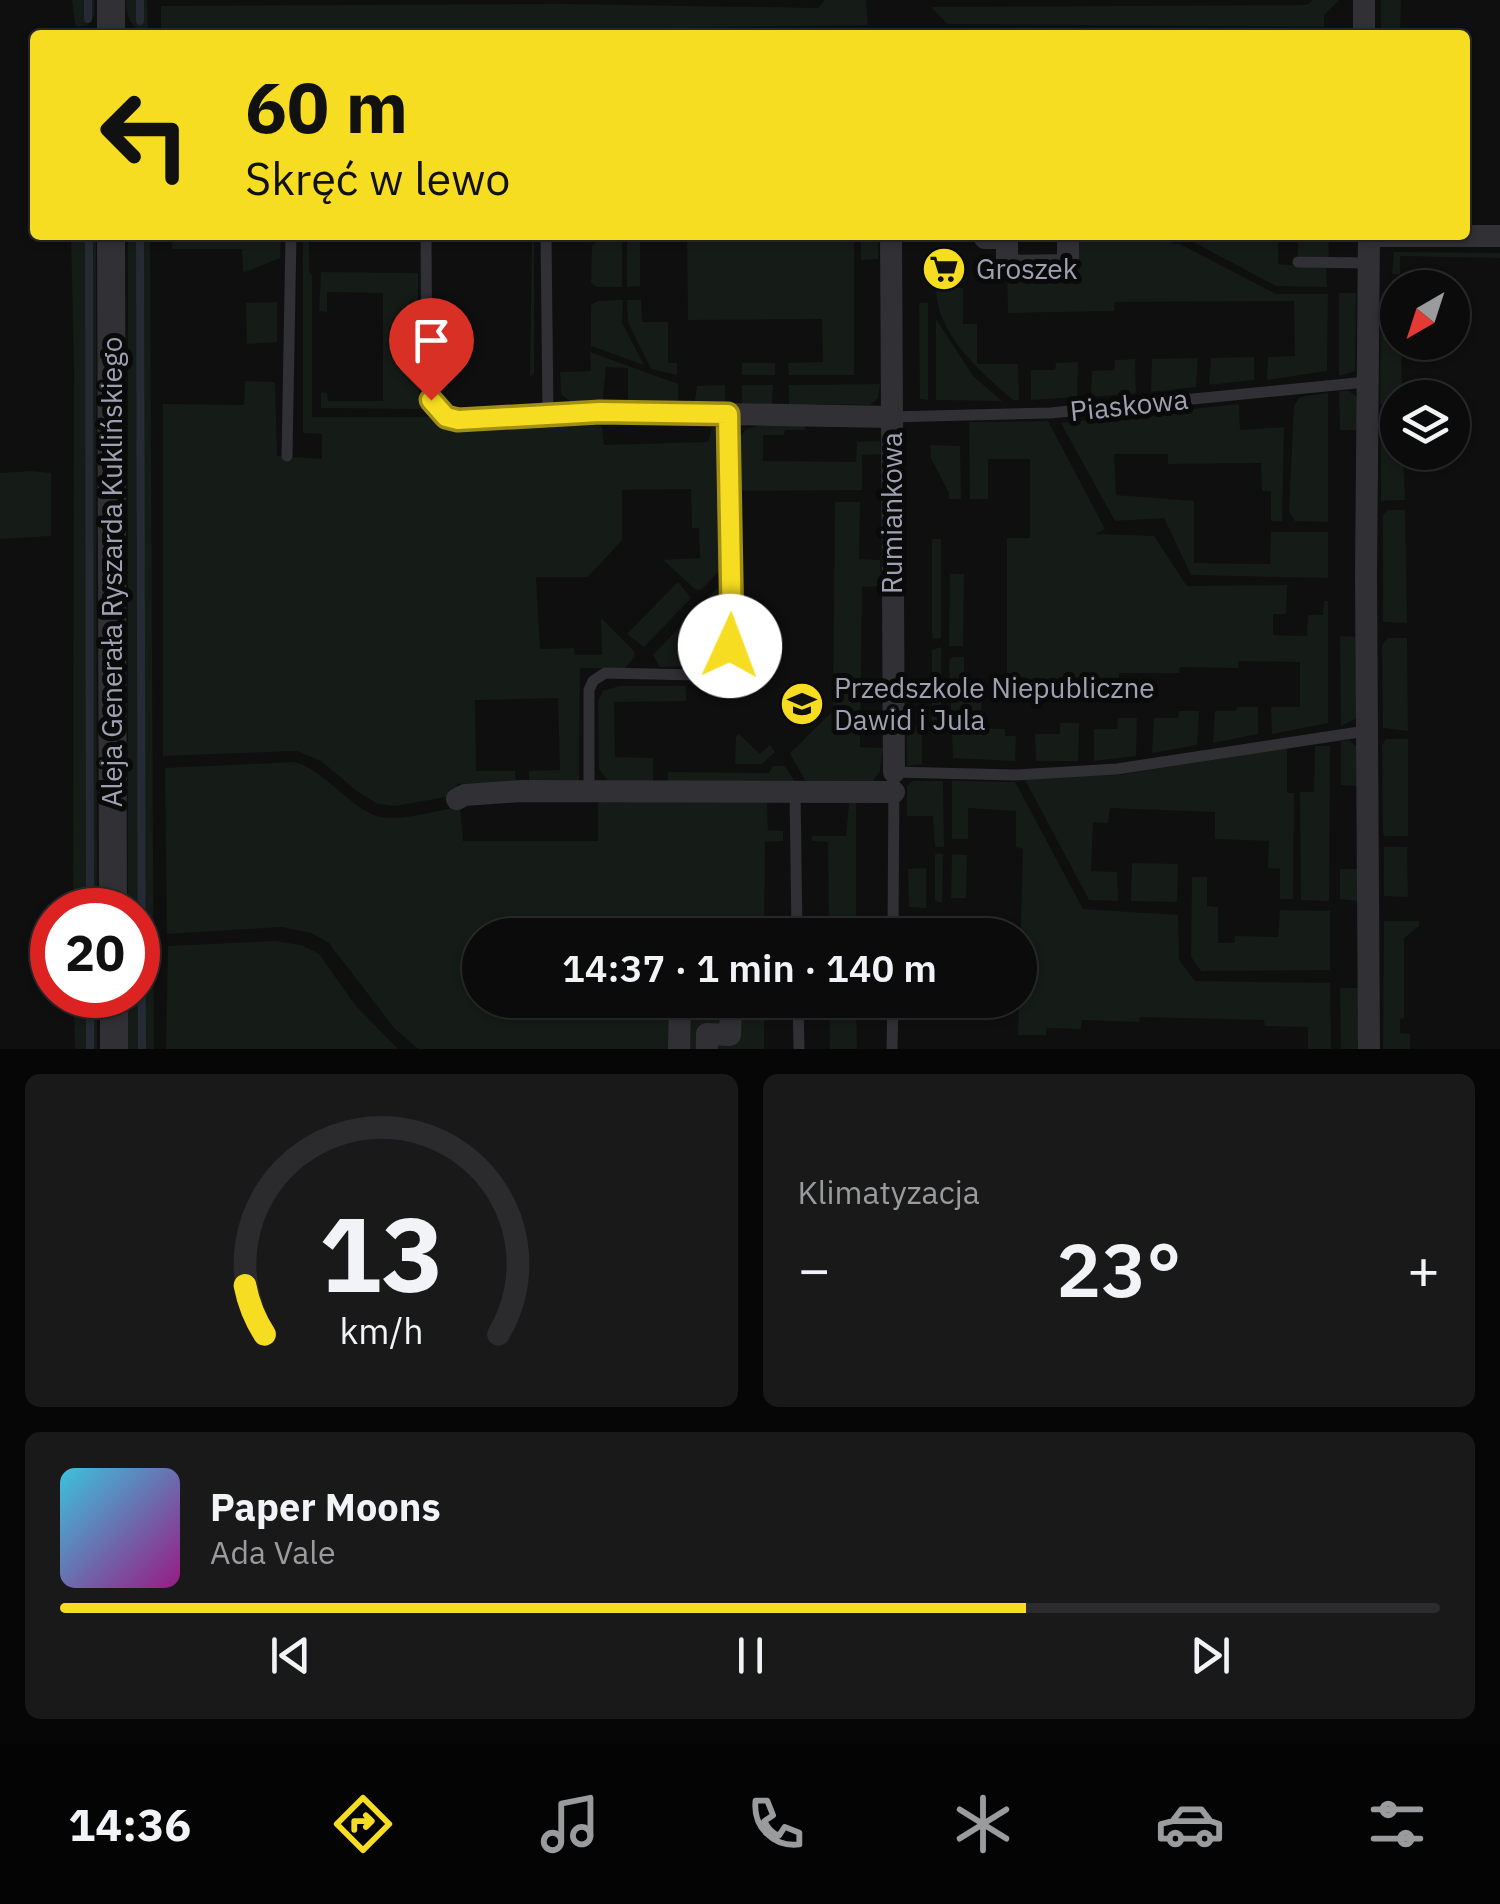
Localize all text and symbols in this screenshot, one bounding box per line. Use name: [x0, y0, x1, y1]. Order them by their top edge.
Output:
text: 60 m: [245, 61, 408, 152]
icon: left: [80, 70, 210, 200]
text: Skręć w lewo: [245, 149, 511, 207]
supermarket icon: Groszek: [921, 246, 967, 292]
place label: Groszek: [976, 250, 1078, 287]
north arrow: [1380, 270, 1470, 360]
map controls: [1380, 270, 1470, 470]
pin: [389, 298, 474, 401]
icon: arrive: [404, 313, 459, 368]
street label: Aleja Generała Ryszarda Kuklińskiego: [93, 337, 130, 807]
street label: Piaskowa: [1068, 380, 1190, 429]
button: layers: [1380, 380, 1470, 470]
street label: Rumiankowa: [873, 432, 910, 594]
position arrow: [678, 594, 782, 698]
place label: Przedszkole Niepubliczne Dawid i Jula: [834, 669, 1155, 738]
school or university icon: Przedszkole Niepubliczne Dawid i Jula: [779, 681, 825, 727]
speed limit sign: 20: [30, 888, 160, 1018]
text: 14:37 · 1 min · 140 m: [562, 943, 937, 992]
text: Klimatyzacja: [798, 1171, 980, 1213]
text: 13: [319, 1185, 444, 1321]
text: 23°: [1056, 1220, 1181, 1318]
text: −: [798, 1233, 831, 1304]
text: +: [1407, 1233, 1440, 1304]
text: km/h: [339, 1307, 423, 1354]
text: Paper Moons: [210, 1482, 441, 1531]
text: Ada Vale: [210, 1531, 336, 1573]
icon: previous: [263, 1628, 318, 1683]
icon: pause: [723, 1628, 778, 1683]
icon: next: [1183, 1628, 1238, 1683]
icon: directions: [328, 1789, 398, 1859]
icon: music: [535, 1789, 605, 1859]
icon: phone: [741, 1789, 811, 1859]
icon: climate: [948, 1789, 1018, 1859]
icon: car: [1155, 1789, 1225, 1859]
icon: filters: [1362, 1789, 1432, 1859]
text: 14:36: [68, 1795, 191, 1853]

